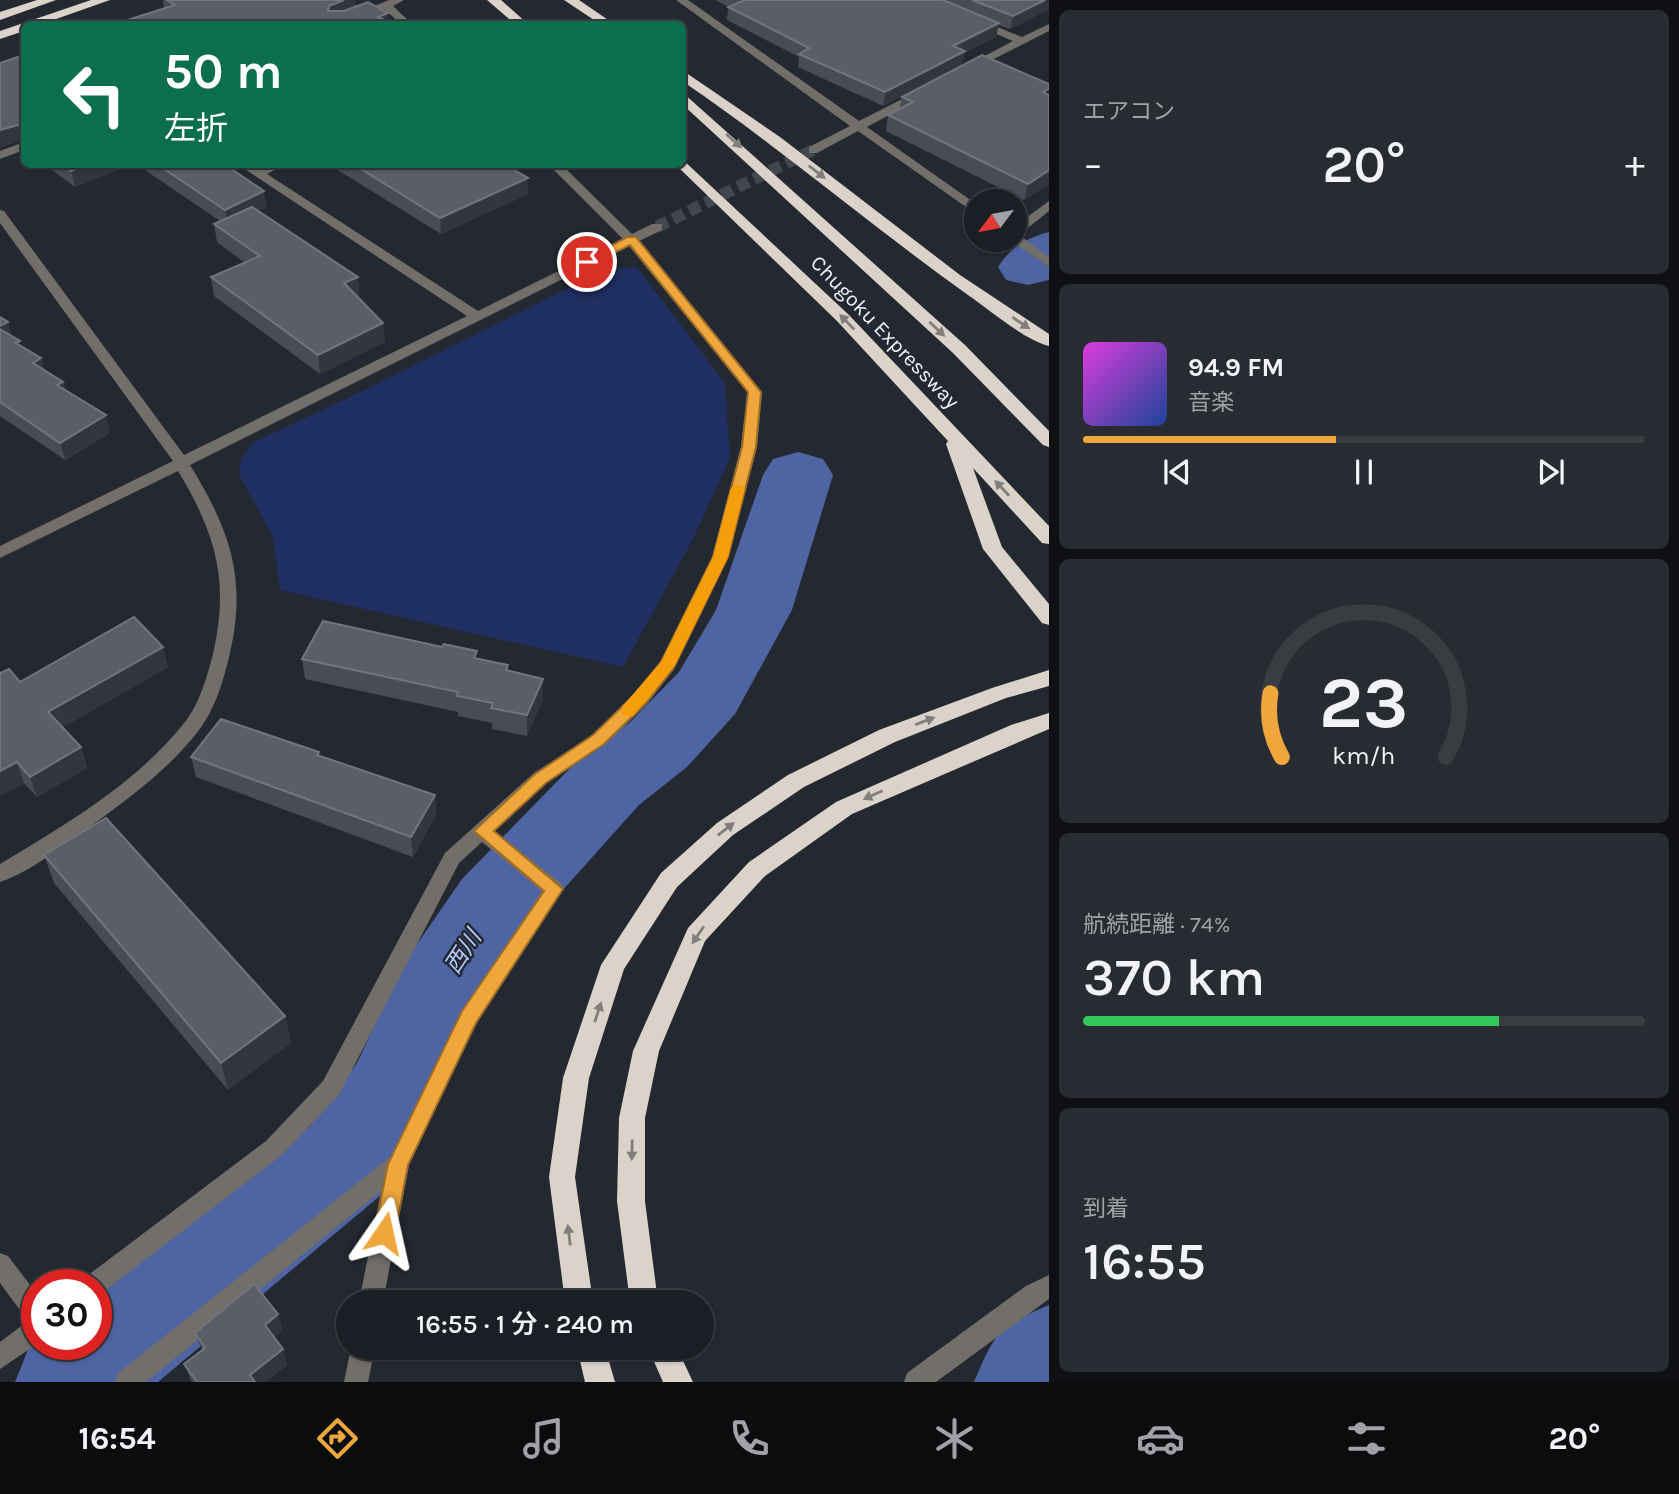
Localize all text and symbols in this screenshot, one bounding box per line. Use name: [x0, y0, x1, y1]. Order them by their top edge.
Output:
text: 50 m: [164, 43, 282, 100]
icon: left: [49, 49, 140, 140]
text: エアコン: [1083, 98, 1175, 125]
text: 左折: [164, 110, 228, 147]
one-way arrow: [725, 133, 743, 149]
text: 20°: [1323, 134, 1405, 195]
text: −: [1083, 142, 1103, 187]
text: +: [1625, 142, 1645, 187]
one-way arrow: [807, 164, 825, 179]
north arrow: [964, 189, 1027, 252]
map controls: [964, 189, 1027, 252]
pin: [557, 232, 617, 292]
icon: arrive: [568, 243, 606, 281]
street label: Chugoku Expressway: [806, 251, 964, 413]
one-way arrow: [840, 314, 856, 331]
one-way arrow: [1012, 316, 1030, 330]
one-way arrow: [928, 320, 945, 336]
text: 94.9 FM: [1188, 352, 1284, 383]
text: 音楽: [1188, 389, 1234, 416]
icon: previous: [1158, 453, 1196, 491]
icon: pause: [1345, 453, 1383, 491]
icon: next: [1532, 453, 1570, 491]
one-way arrow: [995, 480, 1011, 497]
text: 23: [1319, 660, 1409, 745]
one-way arrow: [914, 716, 935, 727]
text: km/h: [1332, 741, 1396, 770]
one-way arrow: [863, 789, 883, 801]
one-way arrow: [717, 823, 735, 837]
text: 航続距離 · 74%: [1083, 911, 1230, 938]
water label: 西川: [439, 923, 488, 979]
one-way arrow: [691, 926, 705, 944]
text: 370 km: [1083, 947, 1265, 1008]
one-way arrow: [593, 1001, 603, 1022]
one-way arrow: [626, 1139, 638, 1161]
text: 到着: [1083, 1195, 1129, 1222]
position arrow: [347, 1196, 421, 1270]
one-way arrow: [563, 1223, 574, 1245]
text: 16:55: [1083, 1231, 1206, 1292]
speed limit sign: 30: [21, 1269, 112, 1360]
text: 16:55 · 1 分 · 240 m: [416, 1309, 634, 1340]
icon: directions: [313, 1414, 362, 1463]
icon: music: [519, 1414, 568, 1463]
icon: phone: [725, 1414, 774, 1463]
icon: climate: [930, 1414, 979, 1463]
icon: car: [1136, 1414, 1185, 1463]
icon: filters: [1342, 1414, 1391, 1463]
text: 16:54: [78, 1420, 156, 1457]
text: 20°: [1548, 1420, 1600, 1457]

